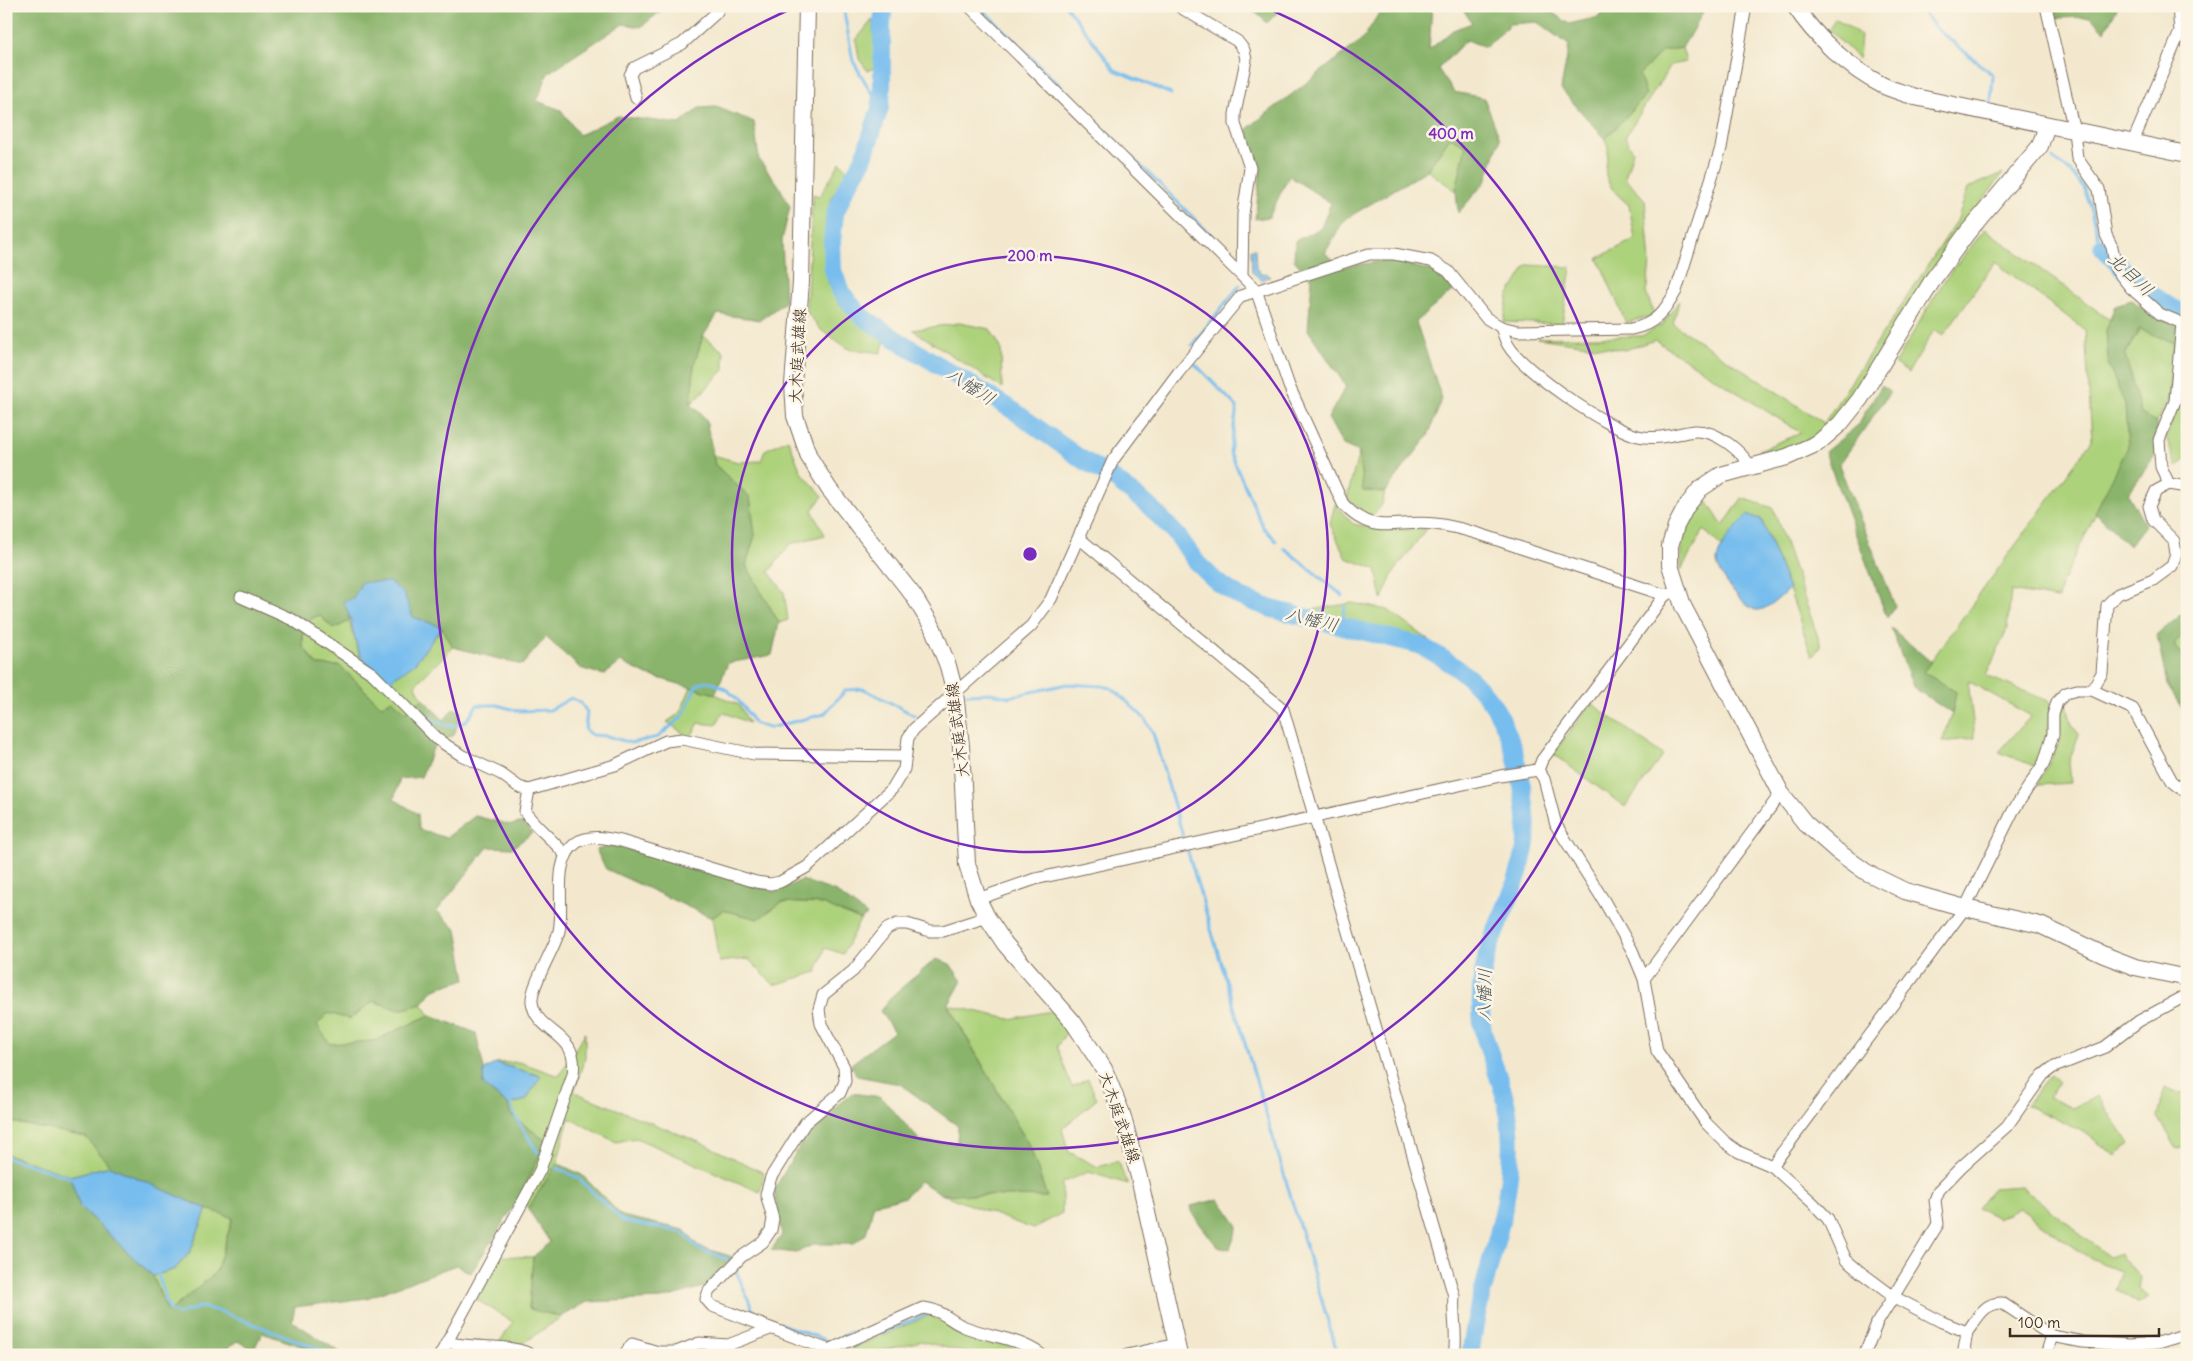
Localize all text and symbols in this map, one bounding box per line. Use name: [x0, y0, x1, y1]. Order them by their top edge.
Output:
text: 400 m: [1428, 124, 1474, 143]
text: 200 m: [1008, 246, 1052, 265]
water label: 北目川: [2103, 247, 2159, 301]
street label: 大木庭武雄線: [785, 308, 809, 404]
water label: 八幡川: [942, 362, 1000, 410]
centre of rings: [1021, 545, 1039, 563]
water label: 八幡川: [1283, 601, 1341, 637]
street label: 大木庭武雄線: [941, 681, 973, 779]
water label: 八幡川: [1472, 968, 1496, 1022]
street label: 大木庭武雄線: [1095, 1068, 1145, 1166]
scale bar: [2010, 1306, 2159, 1338]
text: 100 m: [2018, 1313, 2060, 1332]

